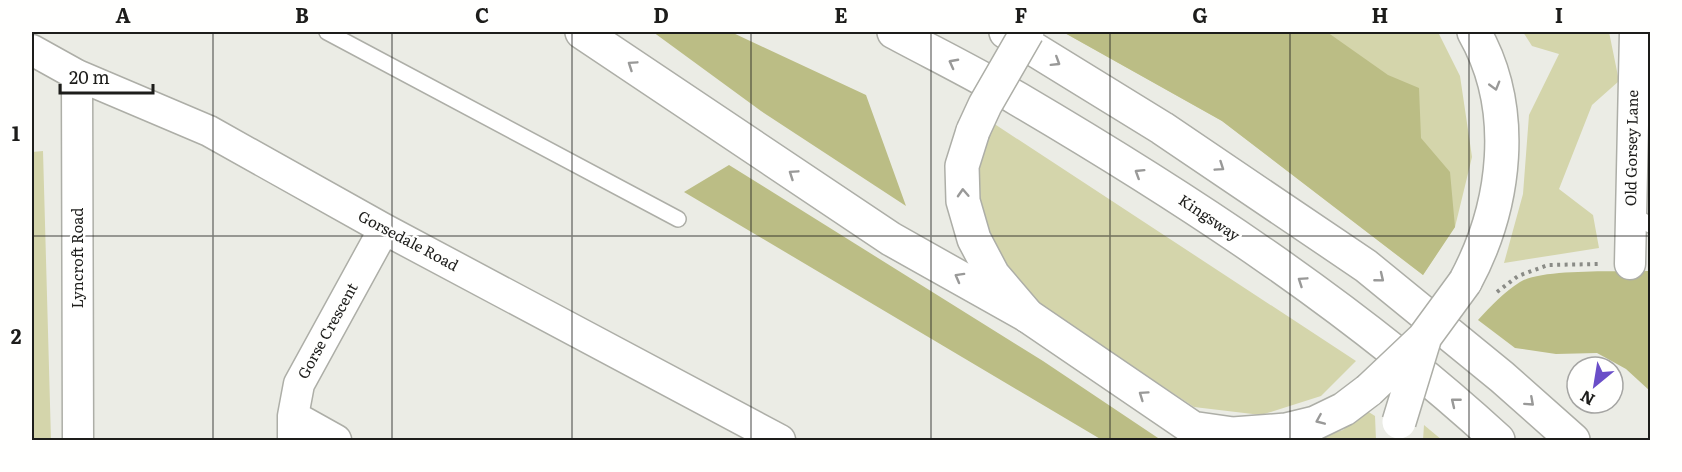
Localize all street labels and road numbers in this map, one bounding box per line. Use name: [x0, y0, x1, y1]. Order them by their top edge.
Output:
street label: Old Gorsey Lane: [1618, 89, 1643, 206]
street label: Kingsway: [1174, 188, 1245, 246]
street label: Gorsedale Road: [354, 203, 463, 276]
street label: Lyncroft Road: [65, 208, 88, 308]
street label: Gorse Crescent: [291, 278, 363, 383]

